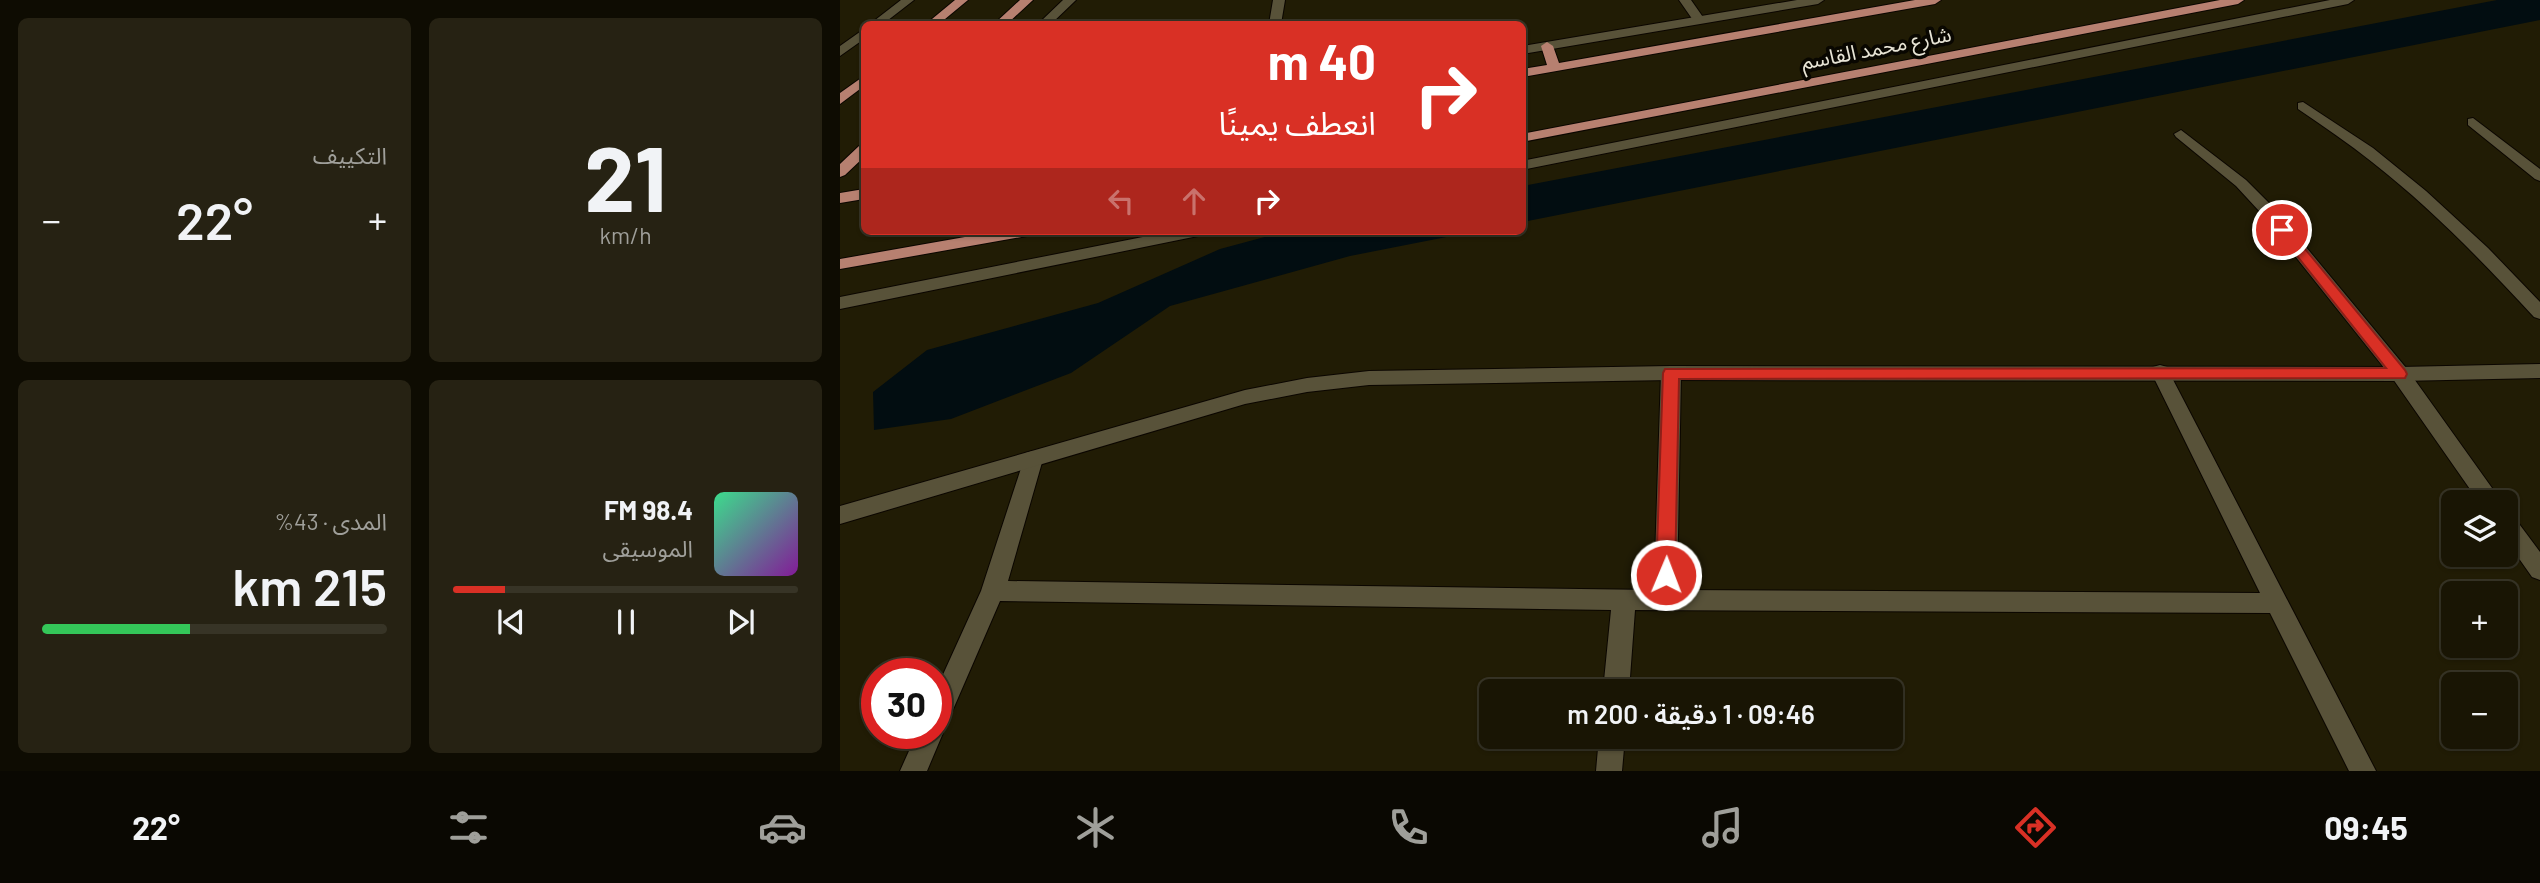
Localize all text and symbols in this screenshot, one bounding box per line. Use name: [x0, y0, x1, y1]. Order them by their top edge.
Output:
street label: شارع محمد القاسم: [1799, 20, 1954, 78]
text: 40 m: [1268, 31, 1376, 90]
icon: right: [1400, 49, 1491, 140]
text: انعطف يمينًا: [1219, 103, 1376, 141]
text: 21: [584, 121, 667, 230]
text: التكييف: [313, 141, 387, 169]
icon: left: [1102, 182, 1140, 220]
icon: ahead: [1175, 182, 1213, 220]
icon: right: [1248, 182, 1286, 220]
text: 22°: [176, 188, 253, 250]
text: −: [42, 196, 61, 242]
text: +: [368, 196, 387, 242]
pin: [2252, 200, 2312, 260]
icon: arrive: [2263, 211, 2301, 249]
text: km/h: [599, 221, 652, 249]
map controls: [2441, 490, 2518, 749]
button: layers: [2441, 490, 2518, 567]
text: 98.4 FM: [604, 494, 693, 525]
text: المدى · 43%: [274, 507, 387, 535]
text: الموسيقى: [602, 534, 693, 562]
position arrow: [1629, 538, 1703, 612]
text: 215 km: [232, 554, 387, 616]
button: +: [2441, 581, 2518, 658]
icon: previous: [492, 603, 530, 641]
icon: pause: [607, 603, 645, 641]
icon: next: [722, 603, 760, 641]
speed limit sign: 30: [861, 658, 952, 749]
button: −: [2441, 672, 2518, 749]
text: 09:46 · 1 دقيقة · 200 m: [1567, 698, 1815, 729]
icon: filters: [444, 803, 493, 852]
icon: car: [758, 803, 807, 852]
icon: climate: [1071, 803, 1120, 852]
icon: phone: [1384, 803, 1433, 852]
icon: music: [1698, 803, 1747, 852]
icon: directions: [2011, 803, 2060, 852]
text: 22°: [132, 808, 180, 846]
text: 09:45: [2324, 808, 2408, 846]

